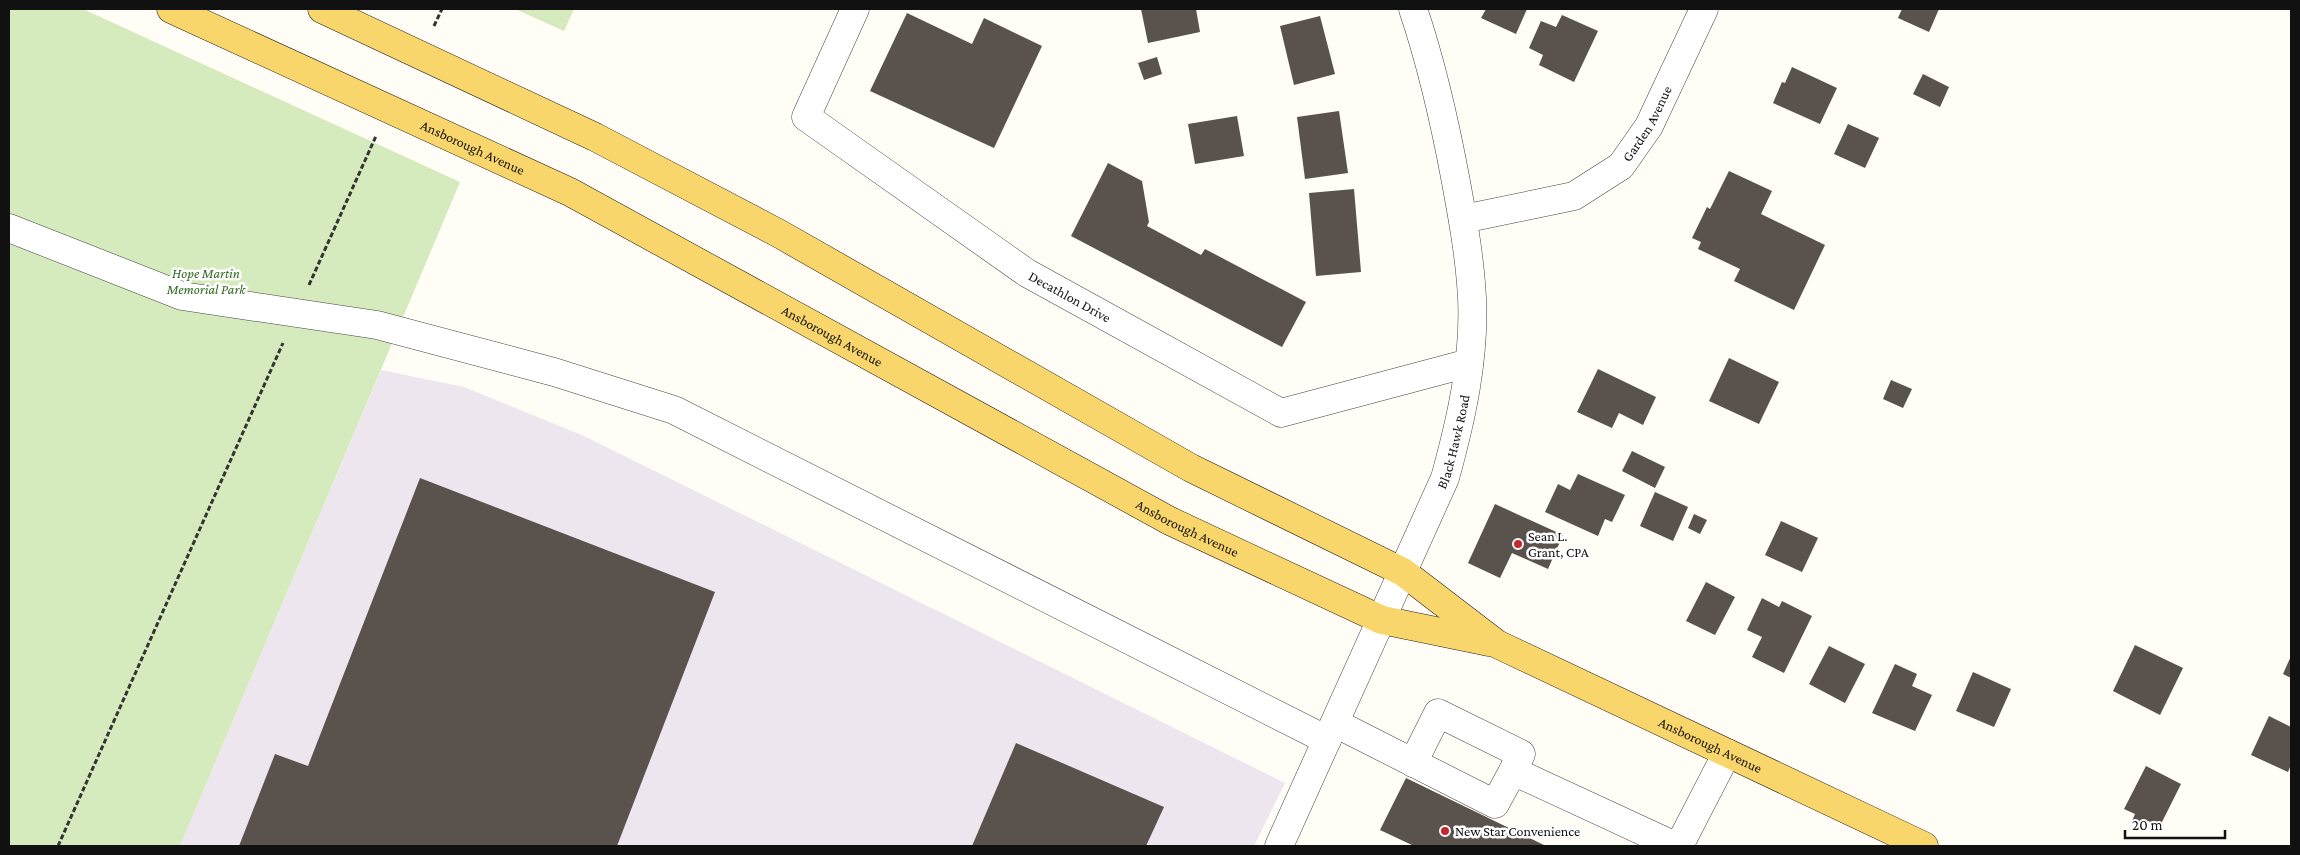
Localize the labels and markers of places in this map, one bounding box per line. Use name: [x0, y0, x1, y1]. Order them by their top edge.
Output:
place label: Sean L. Grant, CPA: [1528, 528, 1589, 560]
marker: Sean L. Grant, CPA: [1512, 538, 1524, 550]
place label: New Star Convenience: [1455, 823, 1580, 839]
marker: New Star Convenience: [1439, 825, 1451, 837]

